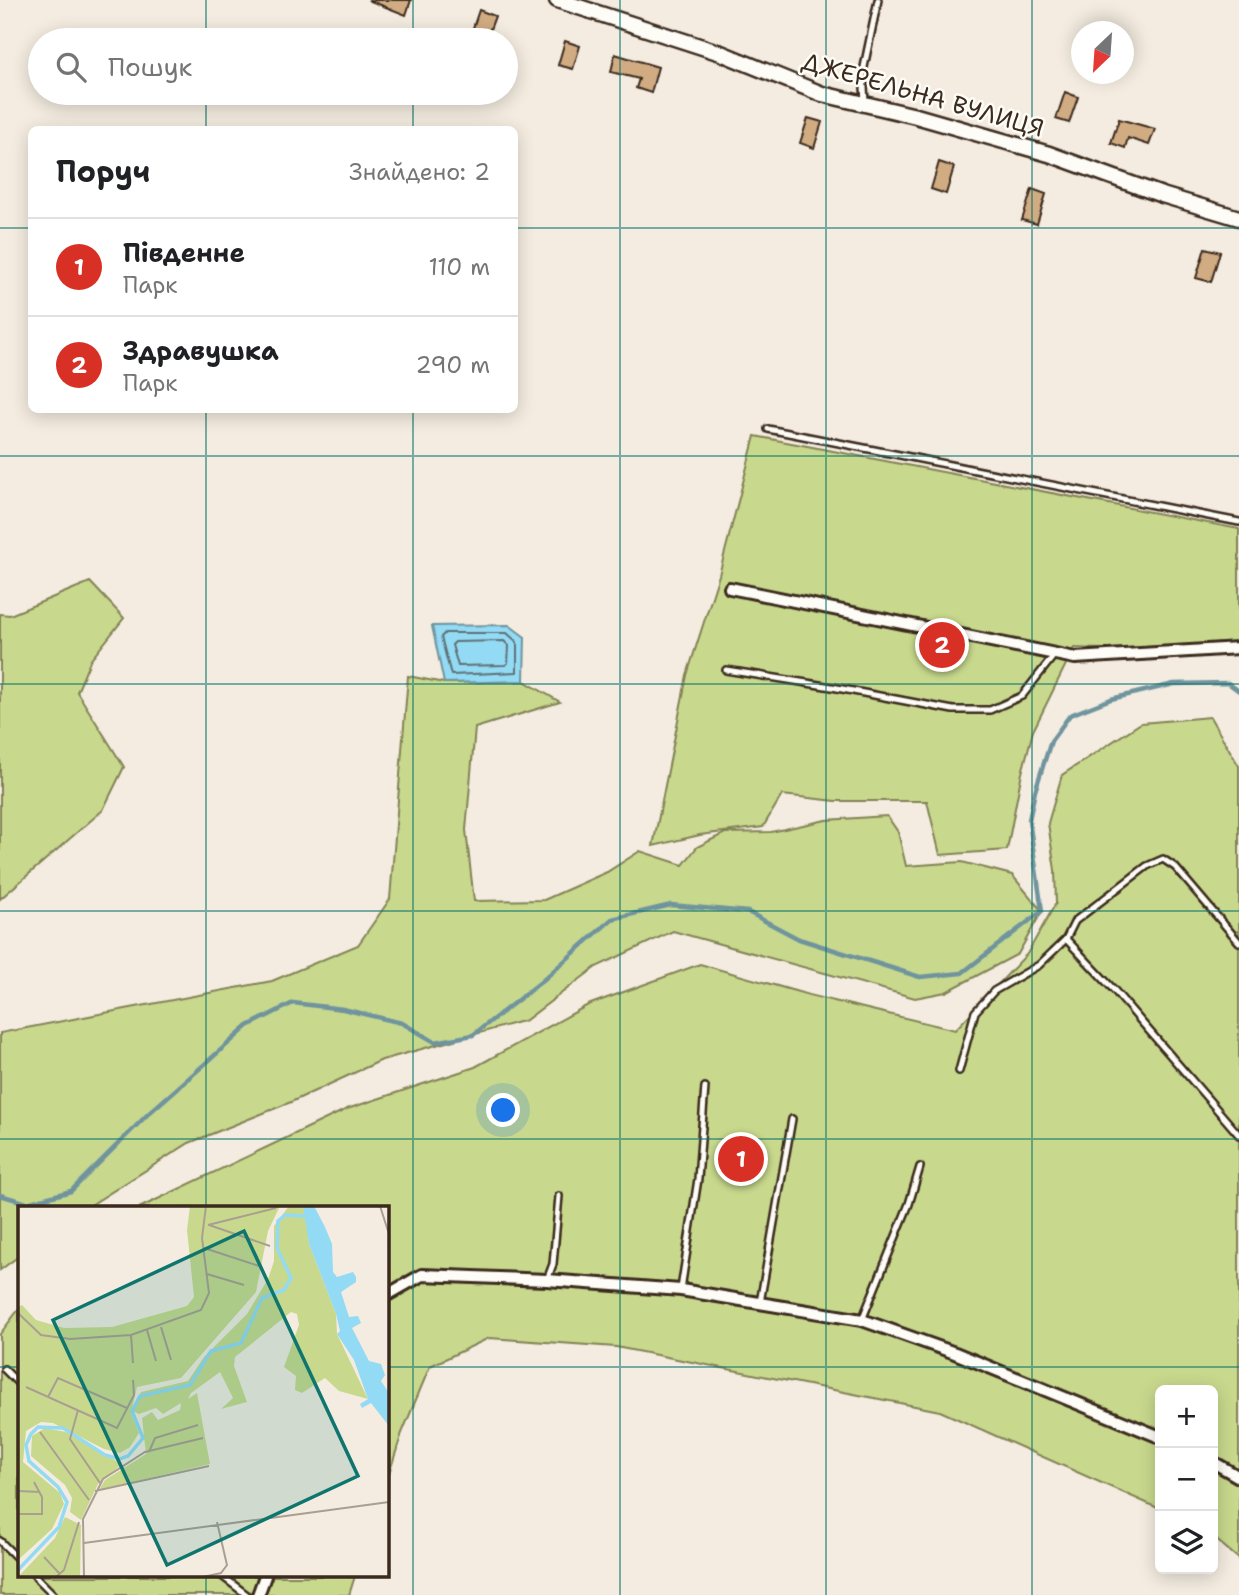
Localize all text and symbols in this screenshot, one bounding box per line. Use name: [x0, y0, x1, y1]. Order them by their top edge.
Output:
north arrow: [1071, 21, 1134, 84]
search box: [28, 28, 518, 105]
street label: ДЖЕРЕЛЬНА ВУЛИЦЯ: [798, 45, 1048, 145]
icon: search: [52, 48, 90, 86]
text: Пошук: [108, 49, 192, 84]
text: Поруч: [56, 151, 150, 192]
text: Знайдено: 2: [349, 157, 490, 187]
text: Південне: [123, 235, 245, 270]
text: 1: [74, 252, 84, 282]
text: 110 m: [428, 252, 490, 282]
text: Парк: [123, 270, 178, 300]
text: Здравушка: [123, 333, 279, 368]
text: 2: [71, 350, 87, 380]
text: 290 m: [416, 350, 490, 380]
text: Парк: [123, 368, 178, 398]
pin: 2: [919, 619, 965, 671]
your location: [486, 1093, 520, 1127]
pin: 1: [718, 1133, 764, 1185]
inset map: [18, 1206, 388, 1578]
map controls: [1155, 1385, 1218, 1574]
button: +: [1155, 1385, 1218, 1448]
button: −: [1155, 1448, 1218, 1511]
button: layers: [1155, 1511, 1218, 1574]

